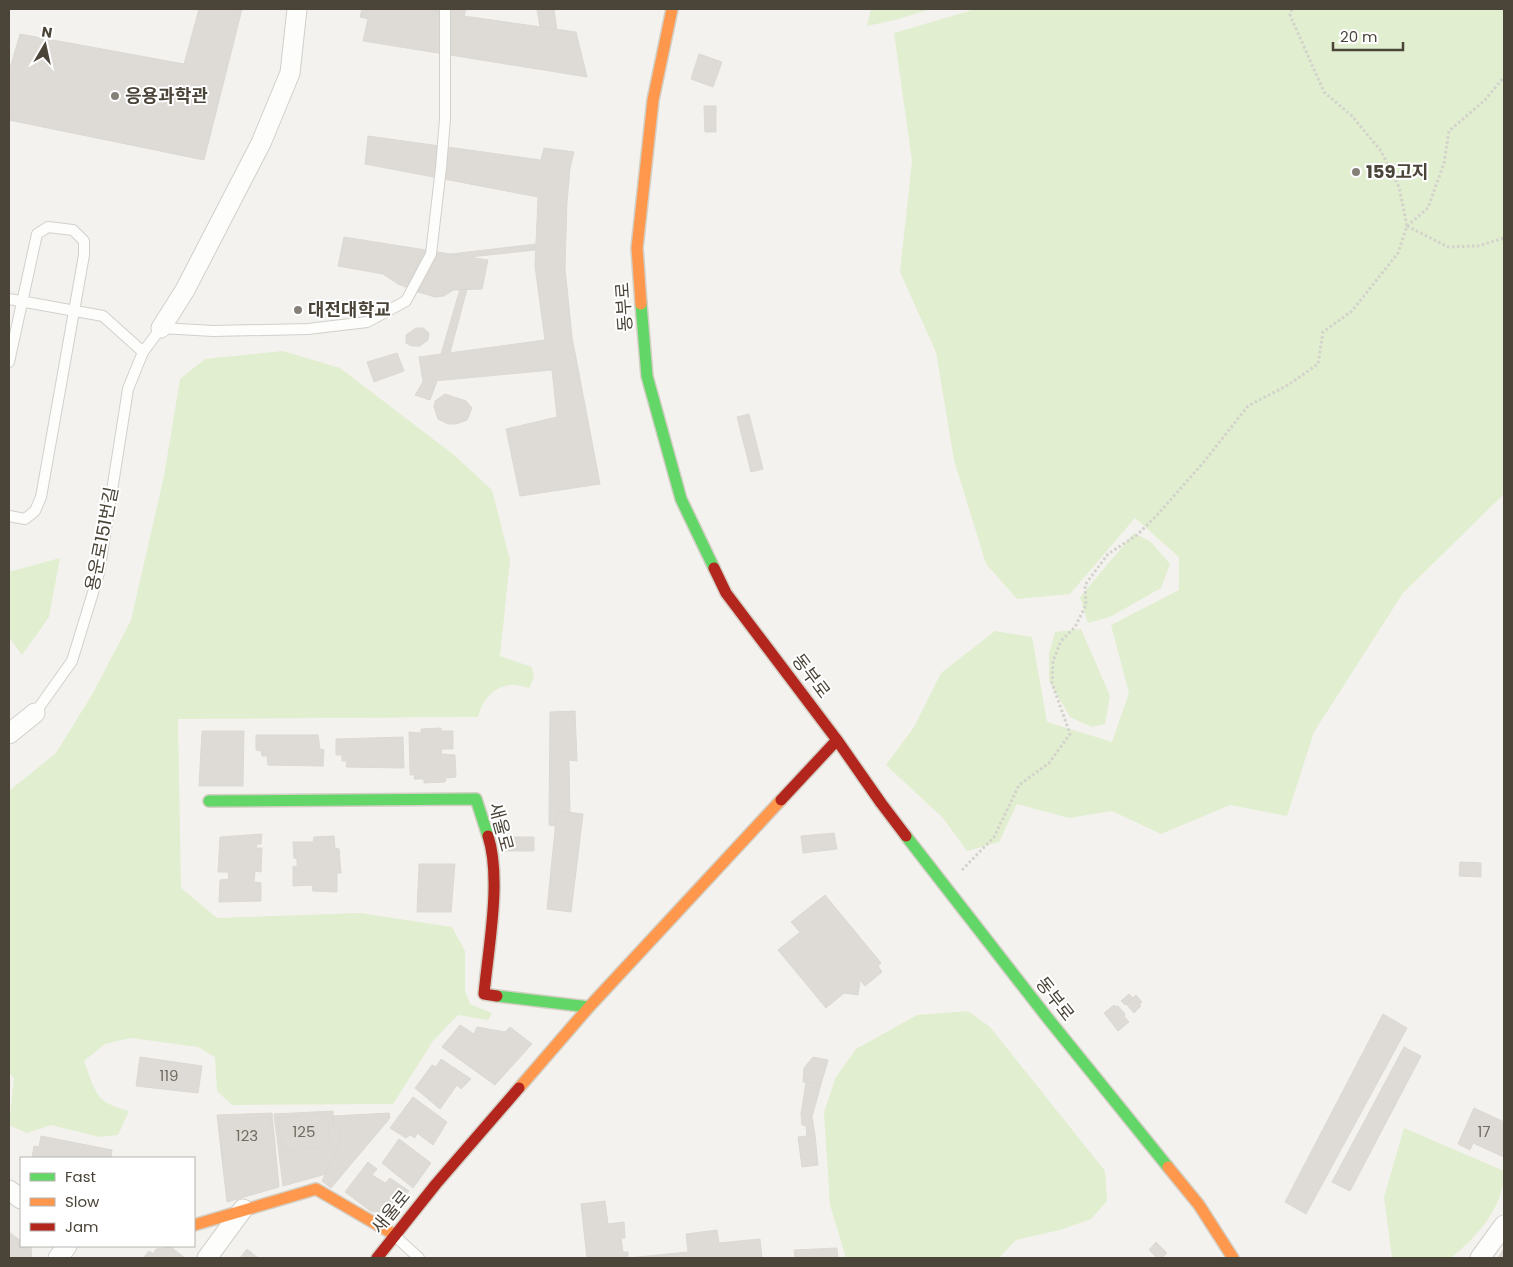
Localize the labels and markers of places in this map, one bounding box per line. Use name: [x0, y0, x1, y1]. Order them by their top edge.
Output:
place label: 응용과학관: [125, 83, 208, 108]
marker: 응용과학관: [109, 90, 121, 102]
place label: 159고지: [1366, 159, 1429, 184]
marker: 159고지: [1350, 166, 1362, 178]
place label: 대전대학교: [308, 297, 391, 322]
marker: 대전대학교: [292, 304, 304, 316]

